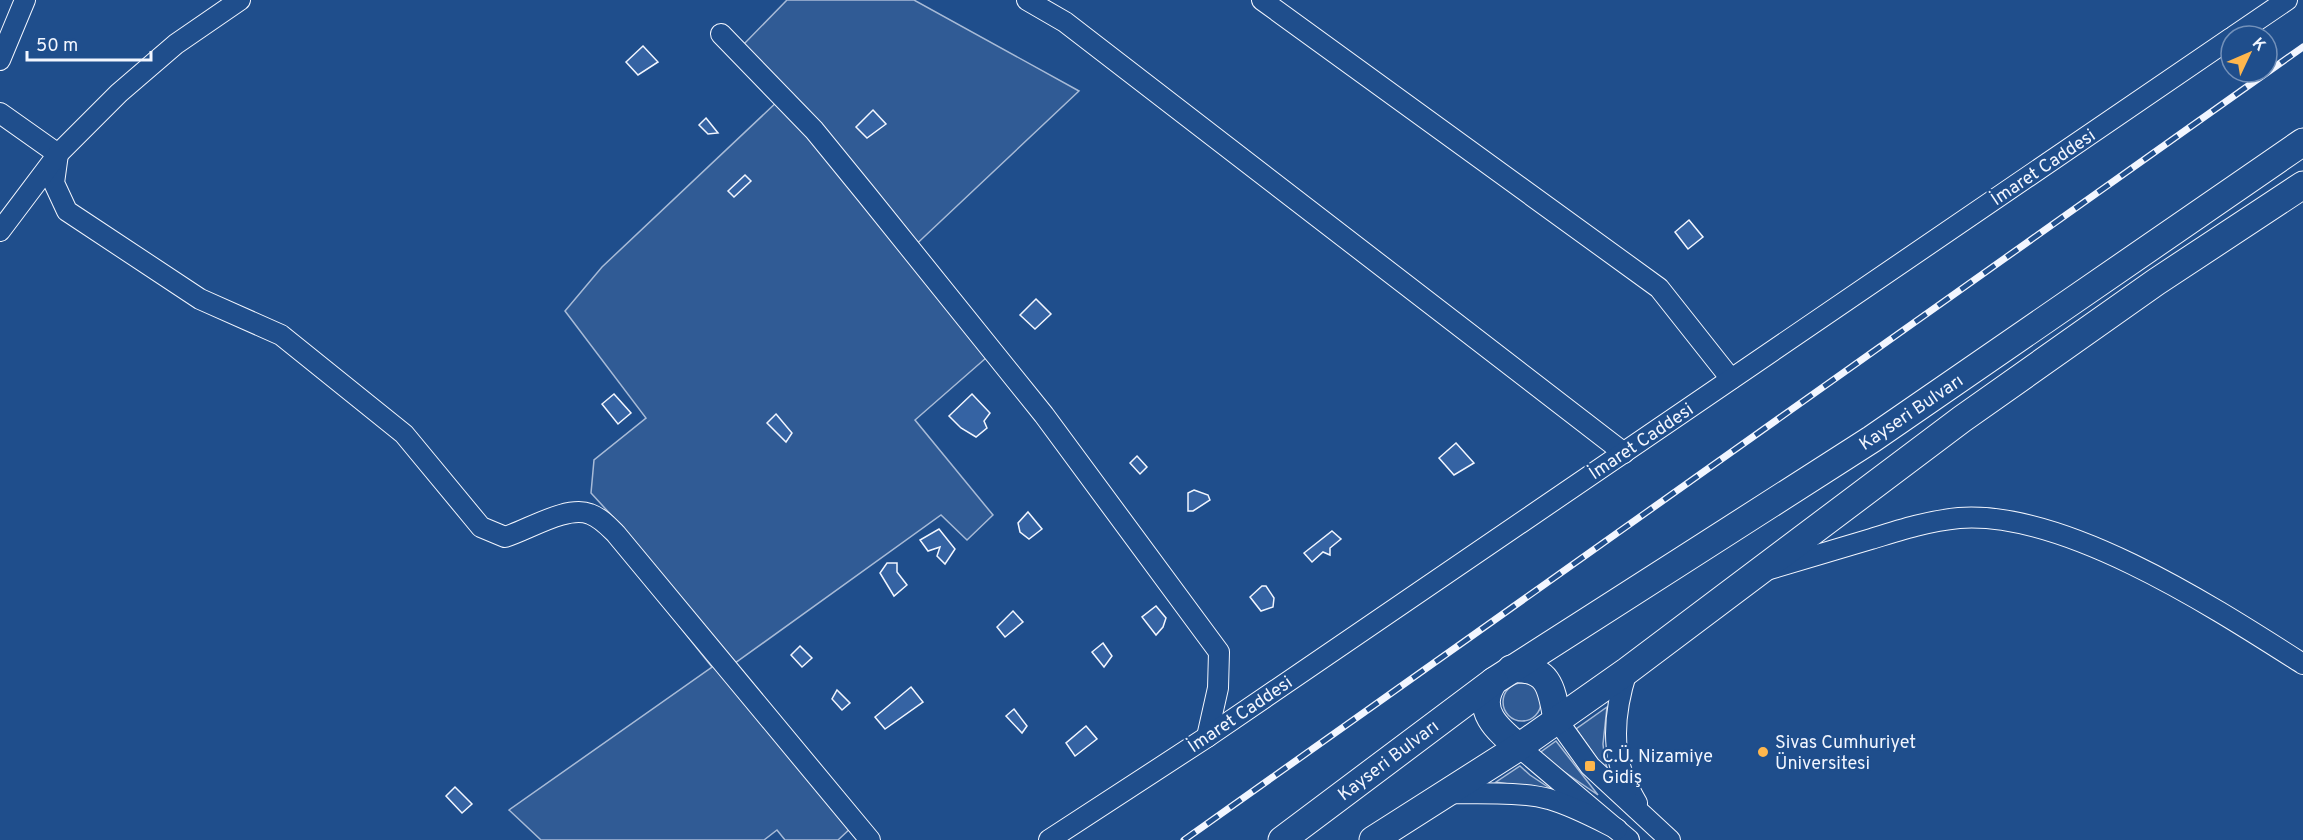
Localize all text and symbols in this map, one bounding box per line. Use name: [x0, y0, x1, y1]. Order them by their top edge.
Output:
scale bar: [27, 24, 152, 62]
north arrow: [2219, 24, 2279, 84]
text: K: [2247, 34, 2269, 56]
text: 50 m: [36, 35, 78, 58]
street label: İmaret Caddesi: [1986, 123, 2101, 212]
street label: Kayseri Bulvarı: [1855, 370, 1968, 457]
street label: İmaret Caddesi: [1584, 397, 1699, 486]
street label: İmaret Caddesi: [1183, 670, 1298, 759]
street label: Kayseri Bulvarı: [1334, 716, 1444, 807]
place label: Sivas Cumhuriyet Üniversitesi: [1775, 732, 1916, 776]
place label: C.Ü. Nizamiye Gidiş: [1602, 744, 1713, 790]
marker: Sivas Cumhuriyet Üniversitesi: [1756, 745, 1770, 759]
marker: C.Ü. Nizamiye Gidiş: [1583, 759, 1597, 773]

